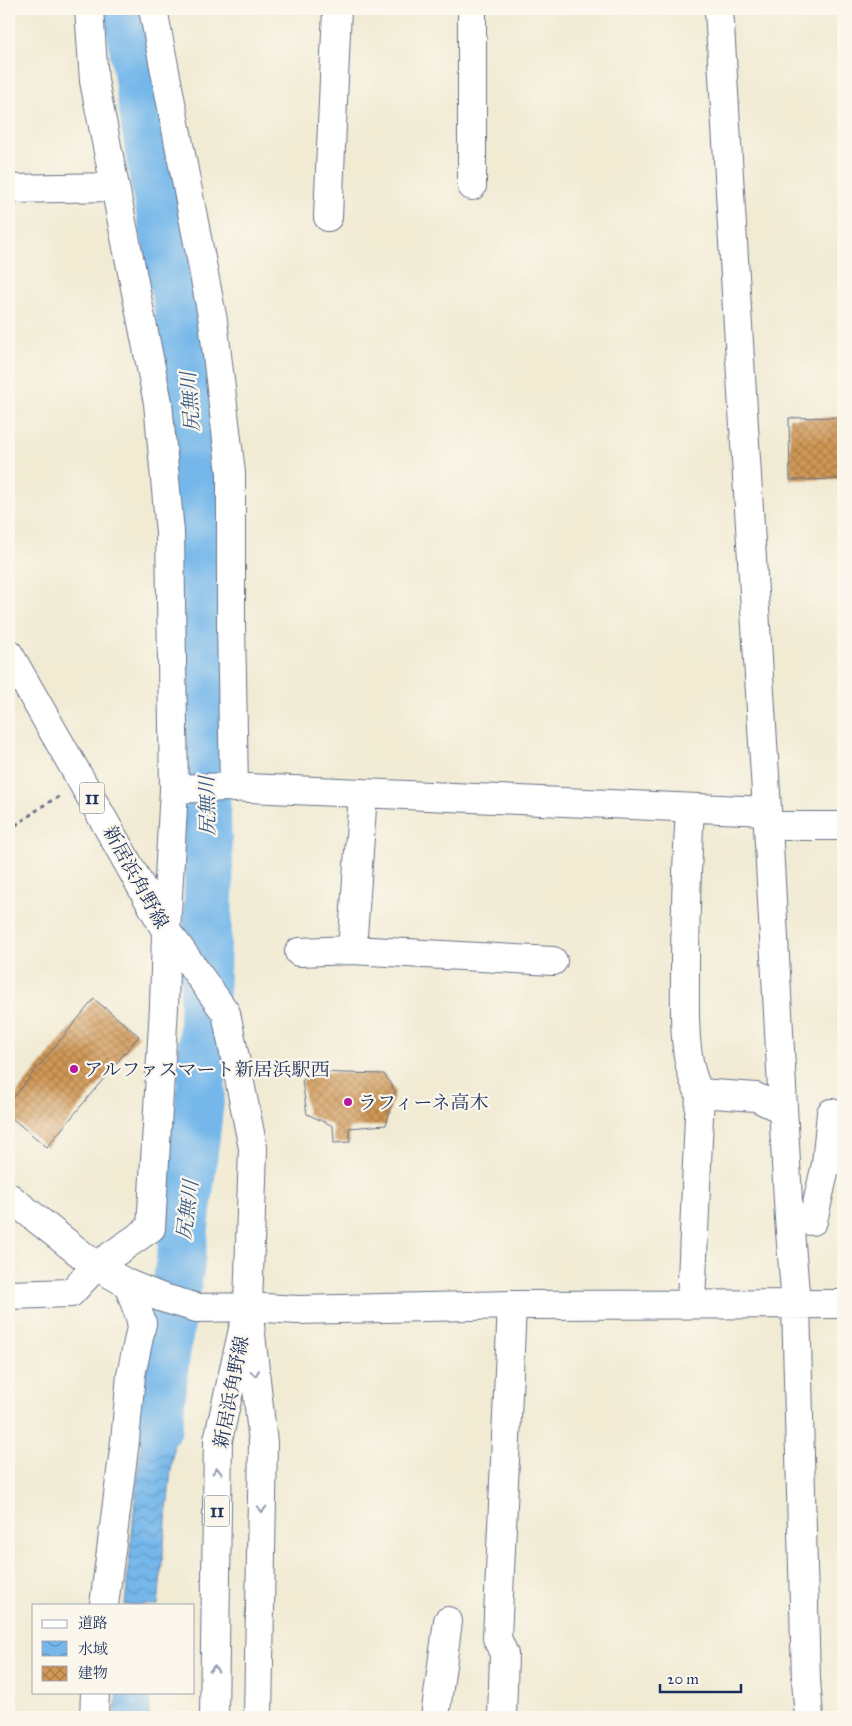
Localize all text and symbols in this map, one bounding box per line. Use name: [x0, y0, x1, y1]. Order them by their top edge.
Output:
water label: 尻無川: [176, 369, 204, 433]
water label: 尻無川: [194, 774, 220, 836]
road number: 11: [80, 782, 104, 814]
street label: 新居浜角野線: [98, 822, 174, 932]
place label: アルファスマート新居浜駅西: [84, 1058, 329, 1081]
marker: アルファスマート新居浜駅西: [68, 1063, 80, 1075]
place label: ラフィーネ高木: [358, 1091, 489, 1114]
marker: ラフィーネ高木: [342, 1096, 354, 1108]
water label: 尻無川: [171, 1177, 203, 1241]
street label: 新居浜角野線: [209, 1334, 253, 1450]
one-way arrow: [249, 1370, 260, 1378]
one-way arrow: [212, 1467, 223, 1475]
road number: 11: [204, 1495, 230, 1526]
one-way arrow: [257, 1506, 267, 1513]
legend: [32, 1604, 195, 1694]
text: 道路: [78, 1614, 108, 1632]
text: 水域: [78, 1640, 108, 1658]
scale bar: [660, 1661, 741, 1693]
text: 建物: [78, 1664, 108, 1682]
one-way arrow: [209, 1664, 220, 1672]
text: 20 m: [667, 1670, 699, 1688]

